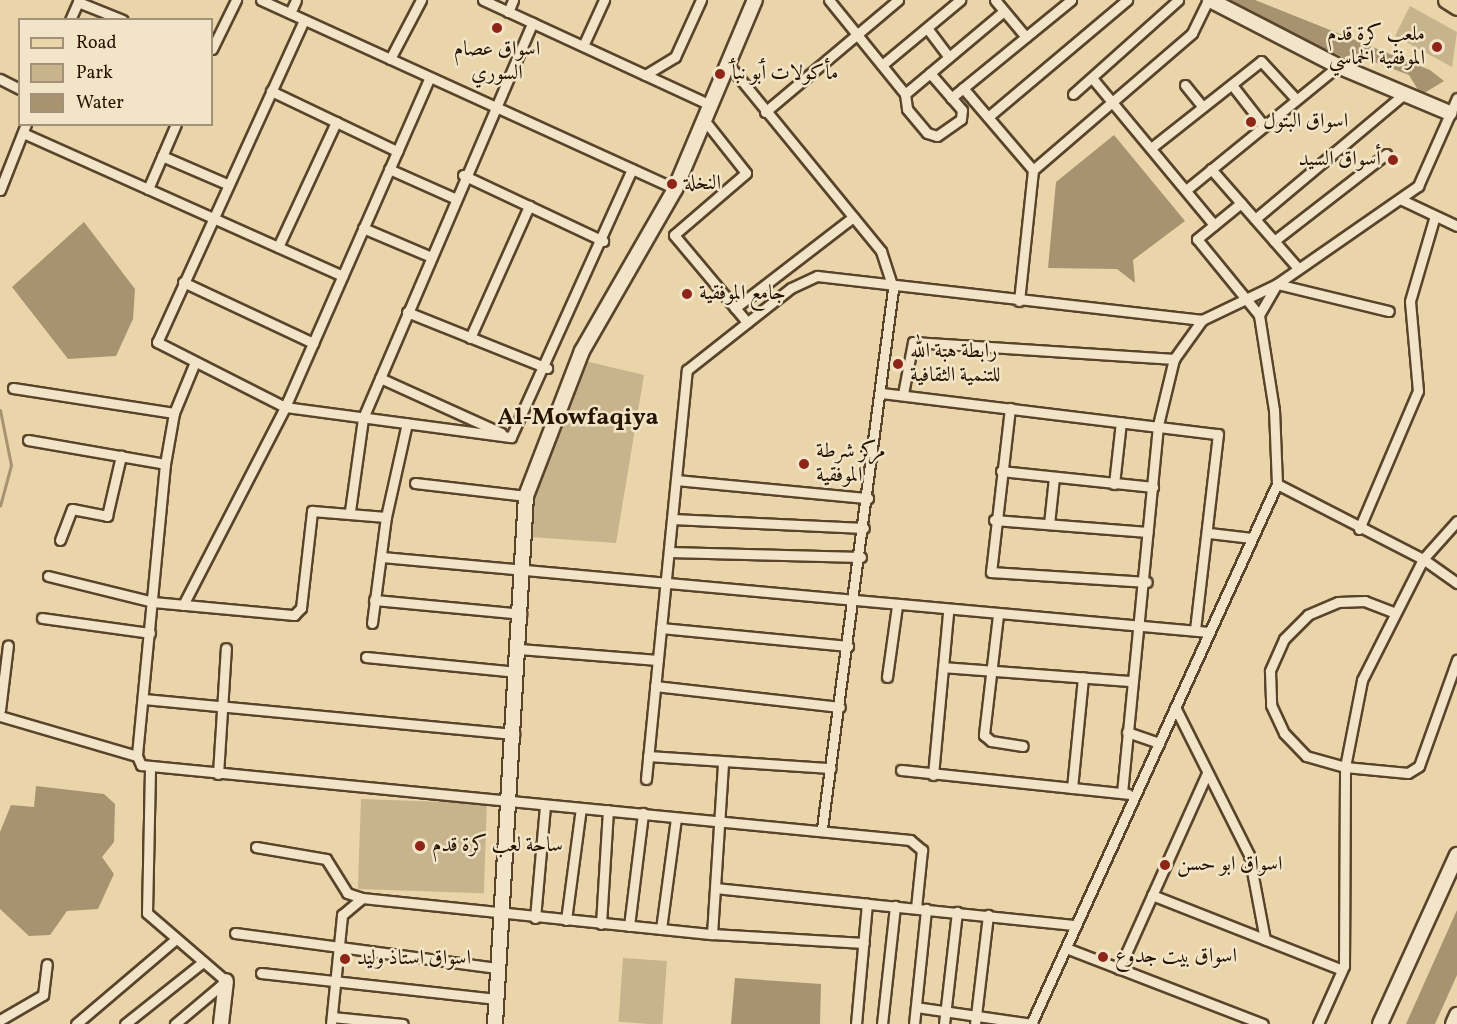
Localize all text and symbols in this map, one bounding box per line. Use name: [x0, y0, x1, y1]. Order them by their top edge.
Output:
legend: [18, 18, 213, 126]
marker: اسواق عصام السوري: [490, 21, 504, 35]
place label: ملعب كرة قدم الموفقية الخماسي: [1327, 22, 1425, 72]
text: Road: [76, 31, 117, 56]
place label: اسواق عصام السوري: [454, 37, 540, 87]
marker: ملعب كرة قدم الموفقية الخماسي: [1430, 40, 1444, 54]
text: Park: [76, 61, 113, 86]
place label: مأكولات ٲبو نبٲ: [732, 61, 839, 87]
marker: مأكولات ٲبو نبٲ: [713, 67, 727, 81]
text: Water: [76, 91, 124, 116]
place label: اسواق البتول: [1263, 109, 1348, 135]
marker: اسواق البتول: [1244, 115, 1258, 129]
place label: أسواق السيد: [1299, 147, 1381, 173]
marker: أسواق السيد: [1386, 153, 1400, 167]
place label: النخلة: [684, 171, 721, 197]
marker: النخلة: [665, 177, 679, 191]
place label: جامع الموفقية: [699, 281, 786, 307]
marker: جامع الموفقية: [680, 287, 694, 301]
place label: رابطة هبة الله للتنمية الثقافية: [910, 339, 1001, 389]
marker: رابطة هبة الله للتنمية الثقافية: [891, 357, 905, 371]
district label: Al-Mowfaqiya: [497, 405, 659, 433]
place label: مركز شرطة الموفقية: [816, 439, 886, 489]
marker: مركز شرطة الموفقية: [797, 457, 811, 471]
place label: ساحة لعب كرة قدم: [432, 833, 563, 859]
marker: ساحة لعب كرة قدم: [413, 839, 427, 853]
place label: اسواق ابو حسن: [1177, 852, 1283, 878]
marker: اسواق ابو حسن: [1158, 858, 1172, 872]
place label: اسواق بيت جدوع: [1115, 944, 1237, 970]
place label: اسواق استاذ وليد: [357, 946, 471, 972]
marker: اسواق بيت جدوع: [1096, 950, 1110, 964]
marker: اسواق استاذ وليد: [338, 952, 352, 966]

